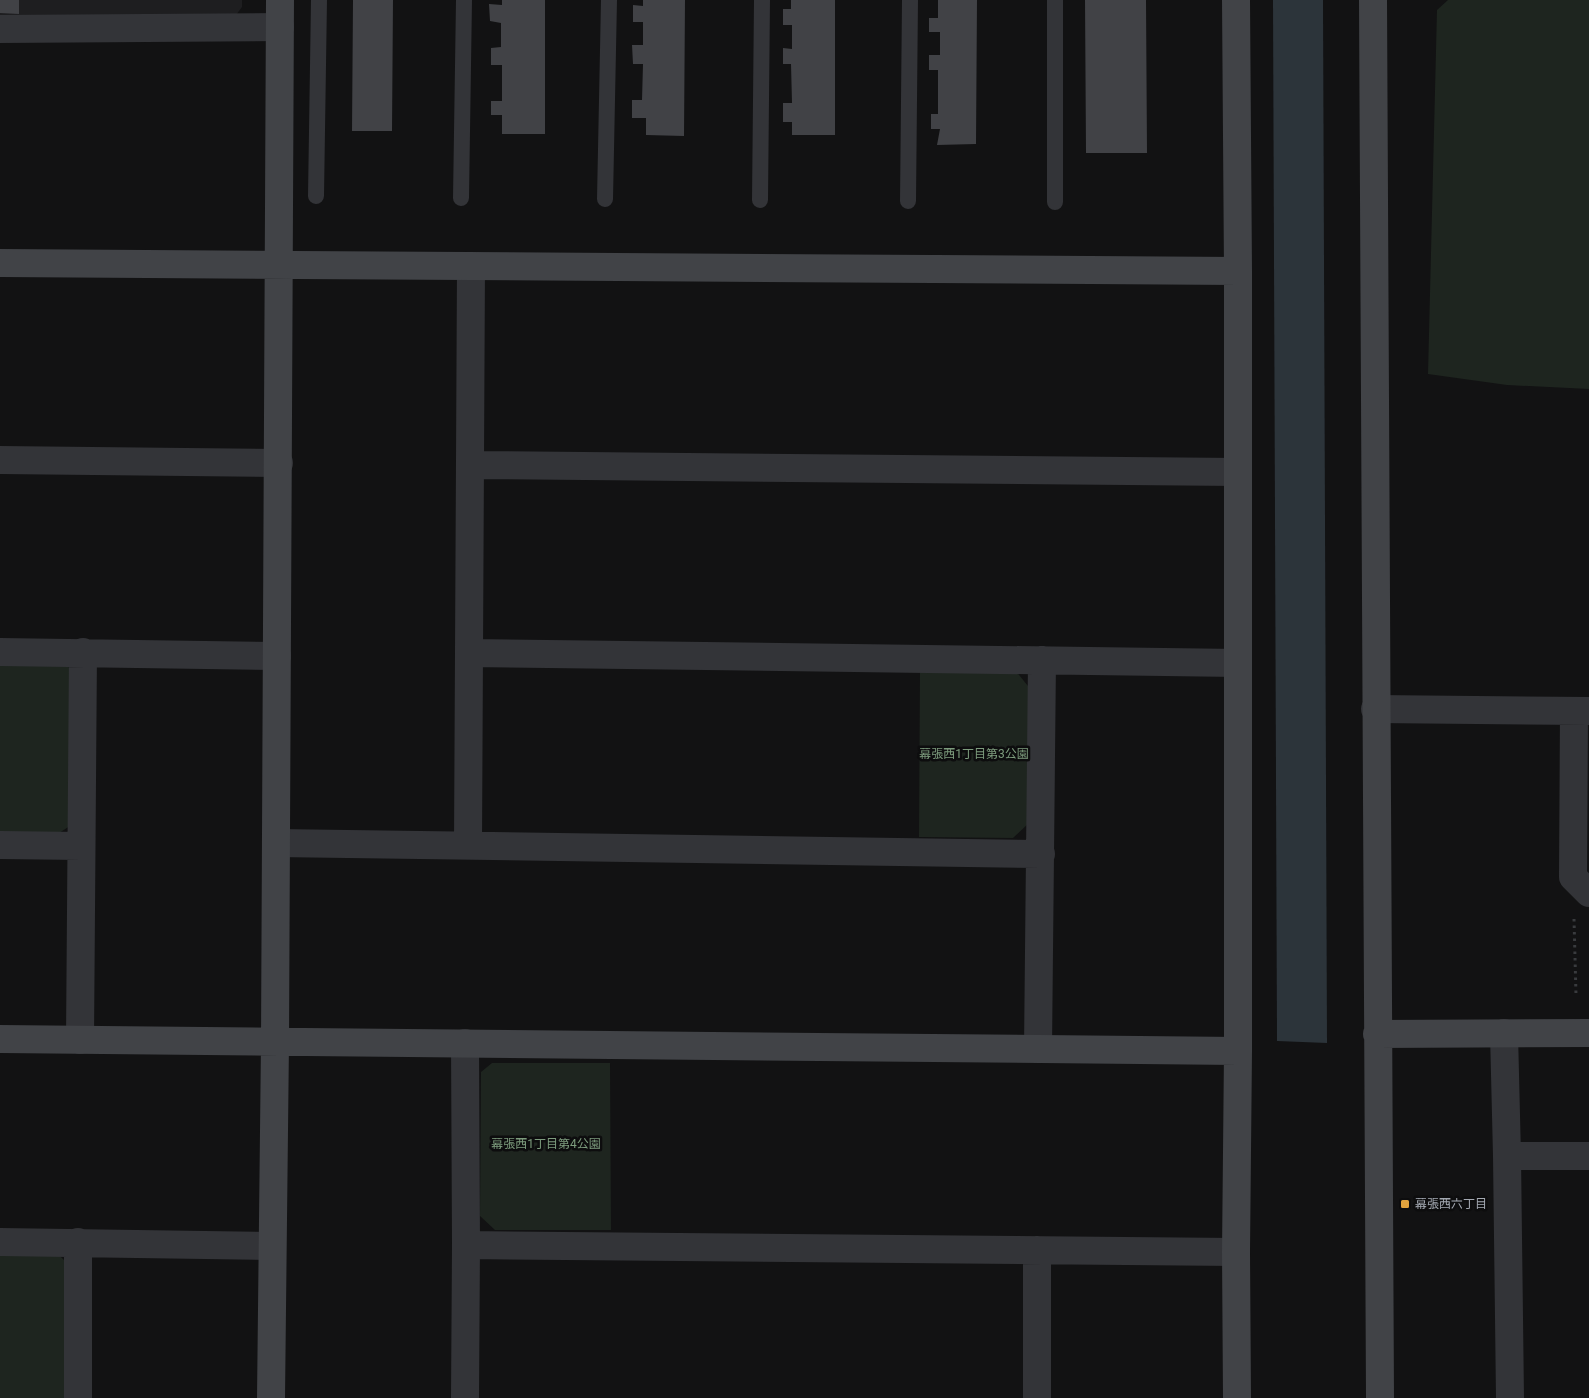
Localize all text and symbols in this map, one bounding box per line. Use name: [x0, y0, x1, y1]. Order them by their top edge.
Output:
park label: 幕張西1丁目第3公園: [919, 747, 1029, 761]
park label: 幕張西1丁目第4公園: [491, 1137, 601, 1151]
place label: 幕張西六丁目: [1415, 1197, 1487, 1211]
marker: 幕張西六丁目: [1399, 1198, 1411, 1210]

